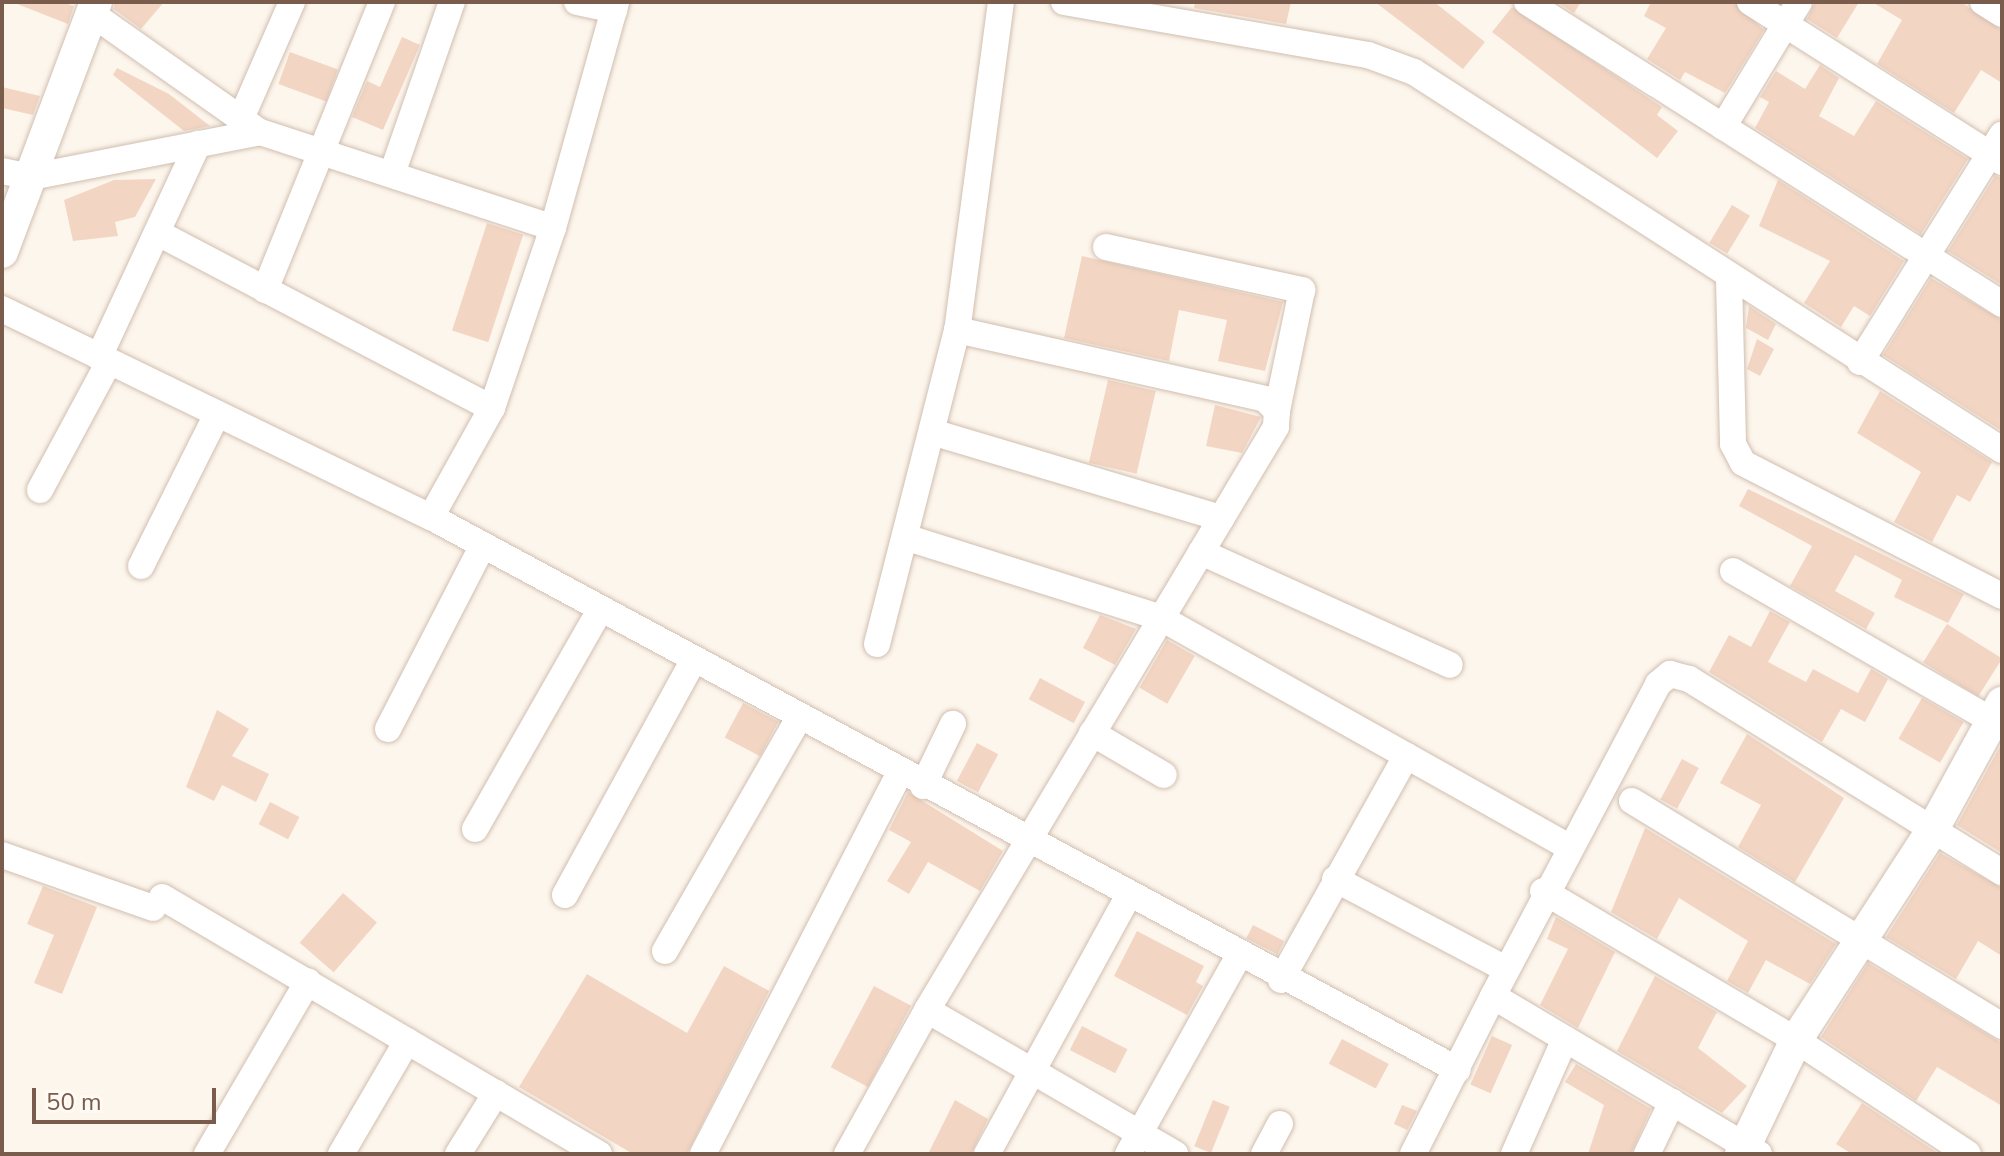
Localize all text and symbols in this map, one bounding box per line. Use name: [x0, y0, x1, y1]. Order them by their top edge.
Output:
scale bar: [36, 1072, 220, 1122]
text: 50 m: [46, 1086, 102, 1118]

